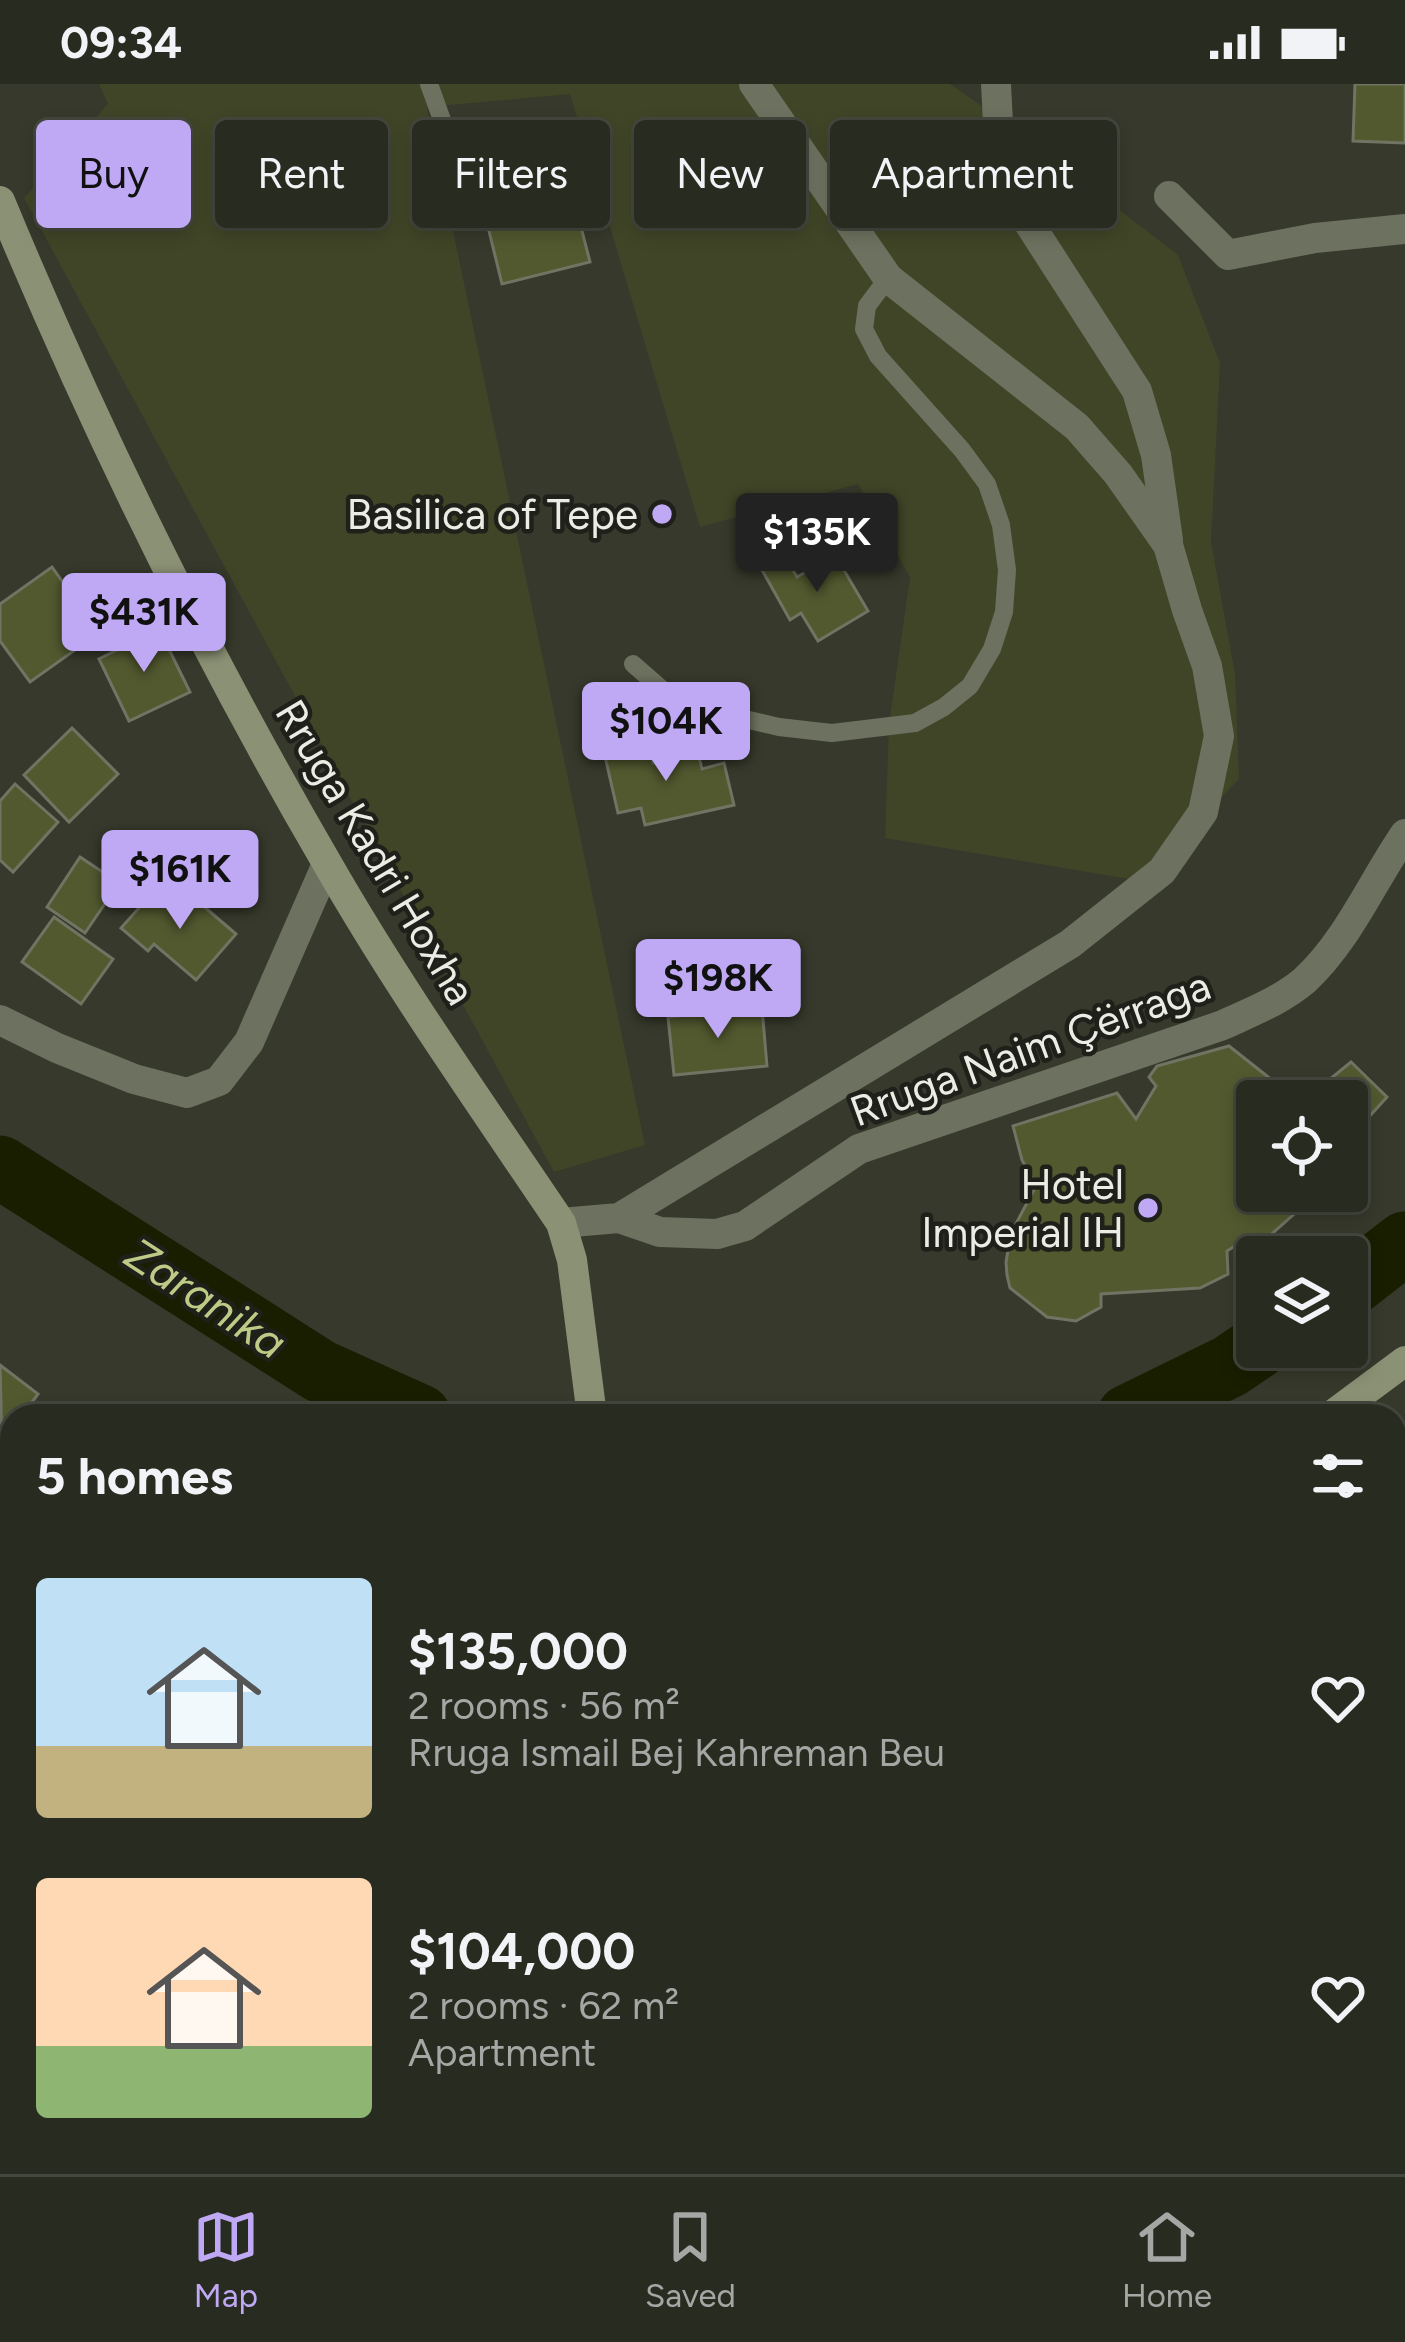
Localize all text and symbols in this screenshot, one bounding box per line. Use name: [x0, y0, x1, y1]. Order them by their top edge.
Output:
text: 09:34: [60, 15, 182, 69]
chip: Buy: [36, 120, 191, 228]
chip: Rent: [215, 120, 388, 228]
chip: Filters: [412, 120, 610, 228]
chip: New: [634, 120, 806, 228]
chip: Apartment: [830, 120, 1117, 228]
place label: Basilica of Tepe: [347, 489, 638, 540]
pin: $135K: [733, 493, 901, 595]
marker: Basilica of Tepe: [649, 501, 675, 527]
text: $135K: [763, 508, 871, 555]
pin: $431K: [60, 573, 228, 675]
text: $431K: [89, 588, 199, 635]
pin: $104K: [582, 682, 750, 784]
street label: Rruga Kadri Hoxha: [264, 691, 487, 1014]
text: $104K: [609, 697, 723, 744]
pin: $161K: [96, 830, 264, 932]
text: $161K: [128, 845, 232, 892]
pin: $198K: [634, 939, 802, 1041]
text: $198K: [663, 954, 773, 1001]
street label: Rruga Naim Çërraga: [843, 960, 1217, 1137]
map controls: [1236, 1080, 1368, 1368]
button: locate: [1236, 1080, 1368, 1212]
place label: Hotel Imperial IH: [921, 1159, 1124, 1258]
marker: Hotel Imperial IH: [1135, 1195, 1161, 1221]
water label: Zaranika: [116, 1226, 296, 1370]
button: layers: [1236, 1236, 1368, 1368]
icon: filters: [1305, 1443, 1371, 1509]
text: 5 homes: [36, 1446, 233, 1507]
text: $135,000: [408, 1621, 628, 1682]
icon: home: [132, 1626, 276, 1770]
icon: heart: [1305, 1665, 1371, 1731]
text: 2 rooms · 56 m²: [408, 1682, 680, 1729]
text: Rruga Ismail Bej Kahreman Beu: [408, 1729, 945, 1776]
text: $104,000: [408, 1921, 635, 1982]
icon: home: [132, 1926, 276, 2070]
icon: heart: [1305, 1965, 1371, 2031]
text: 2 rooms · 62 m²: [408, 1982, 679, 2029]
text: Apartment: [408, 2029, 596, 2076]
tab: Map: [193, 2204, 259, 2315]
tab: Saved: [645, 2204, 736, 2315]
tab: Home: [1122, 2204, 1212, 2315]

